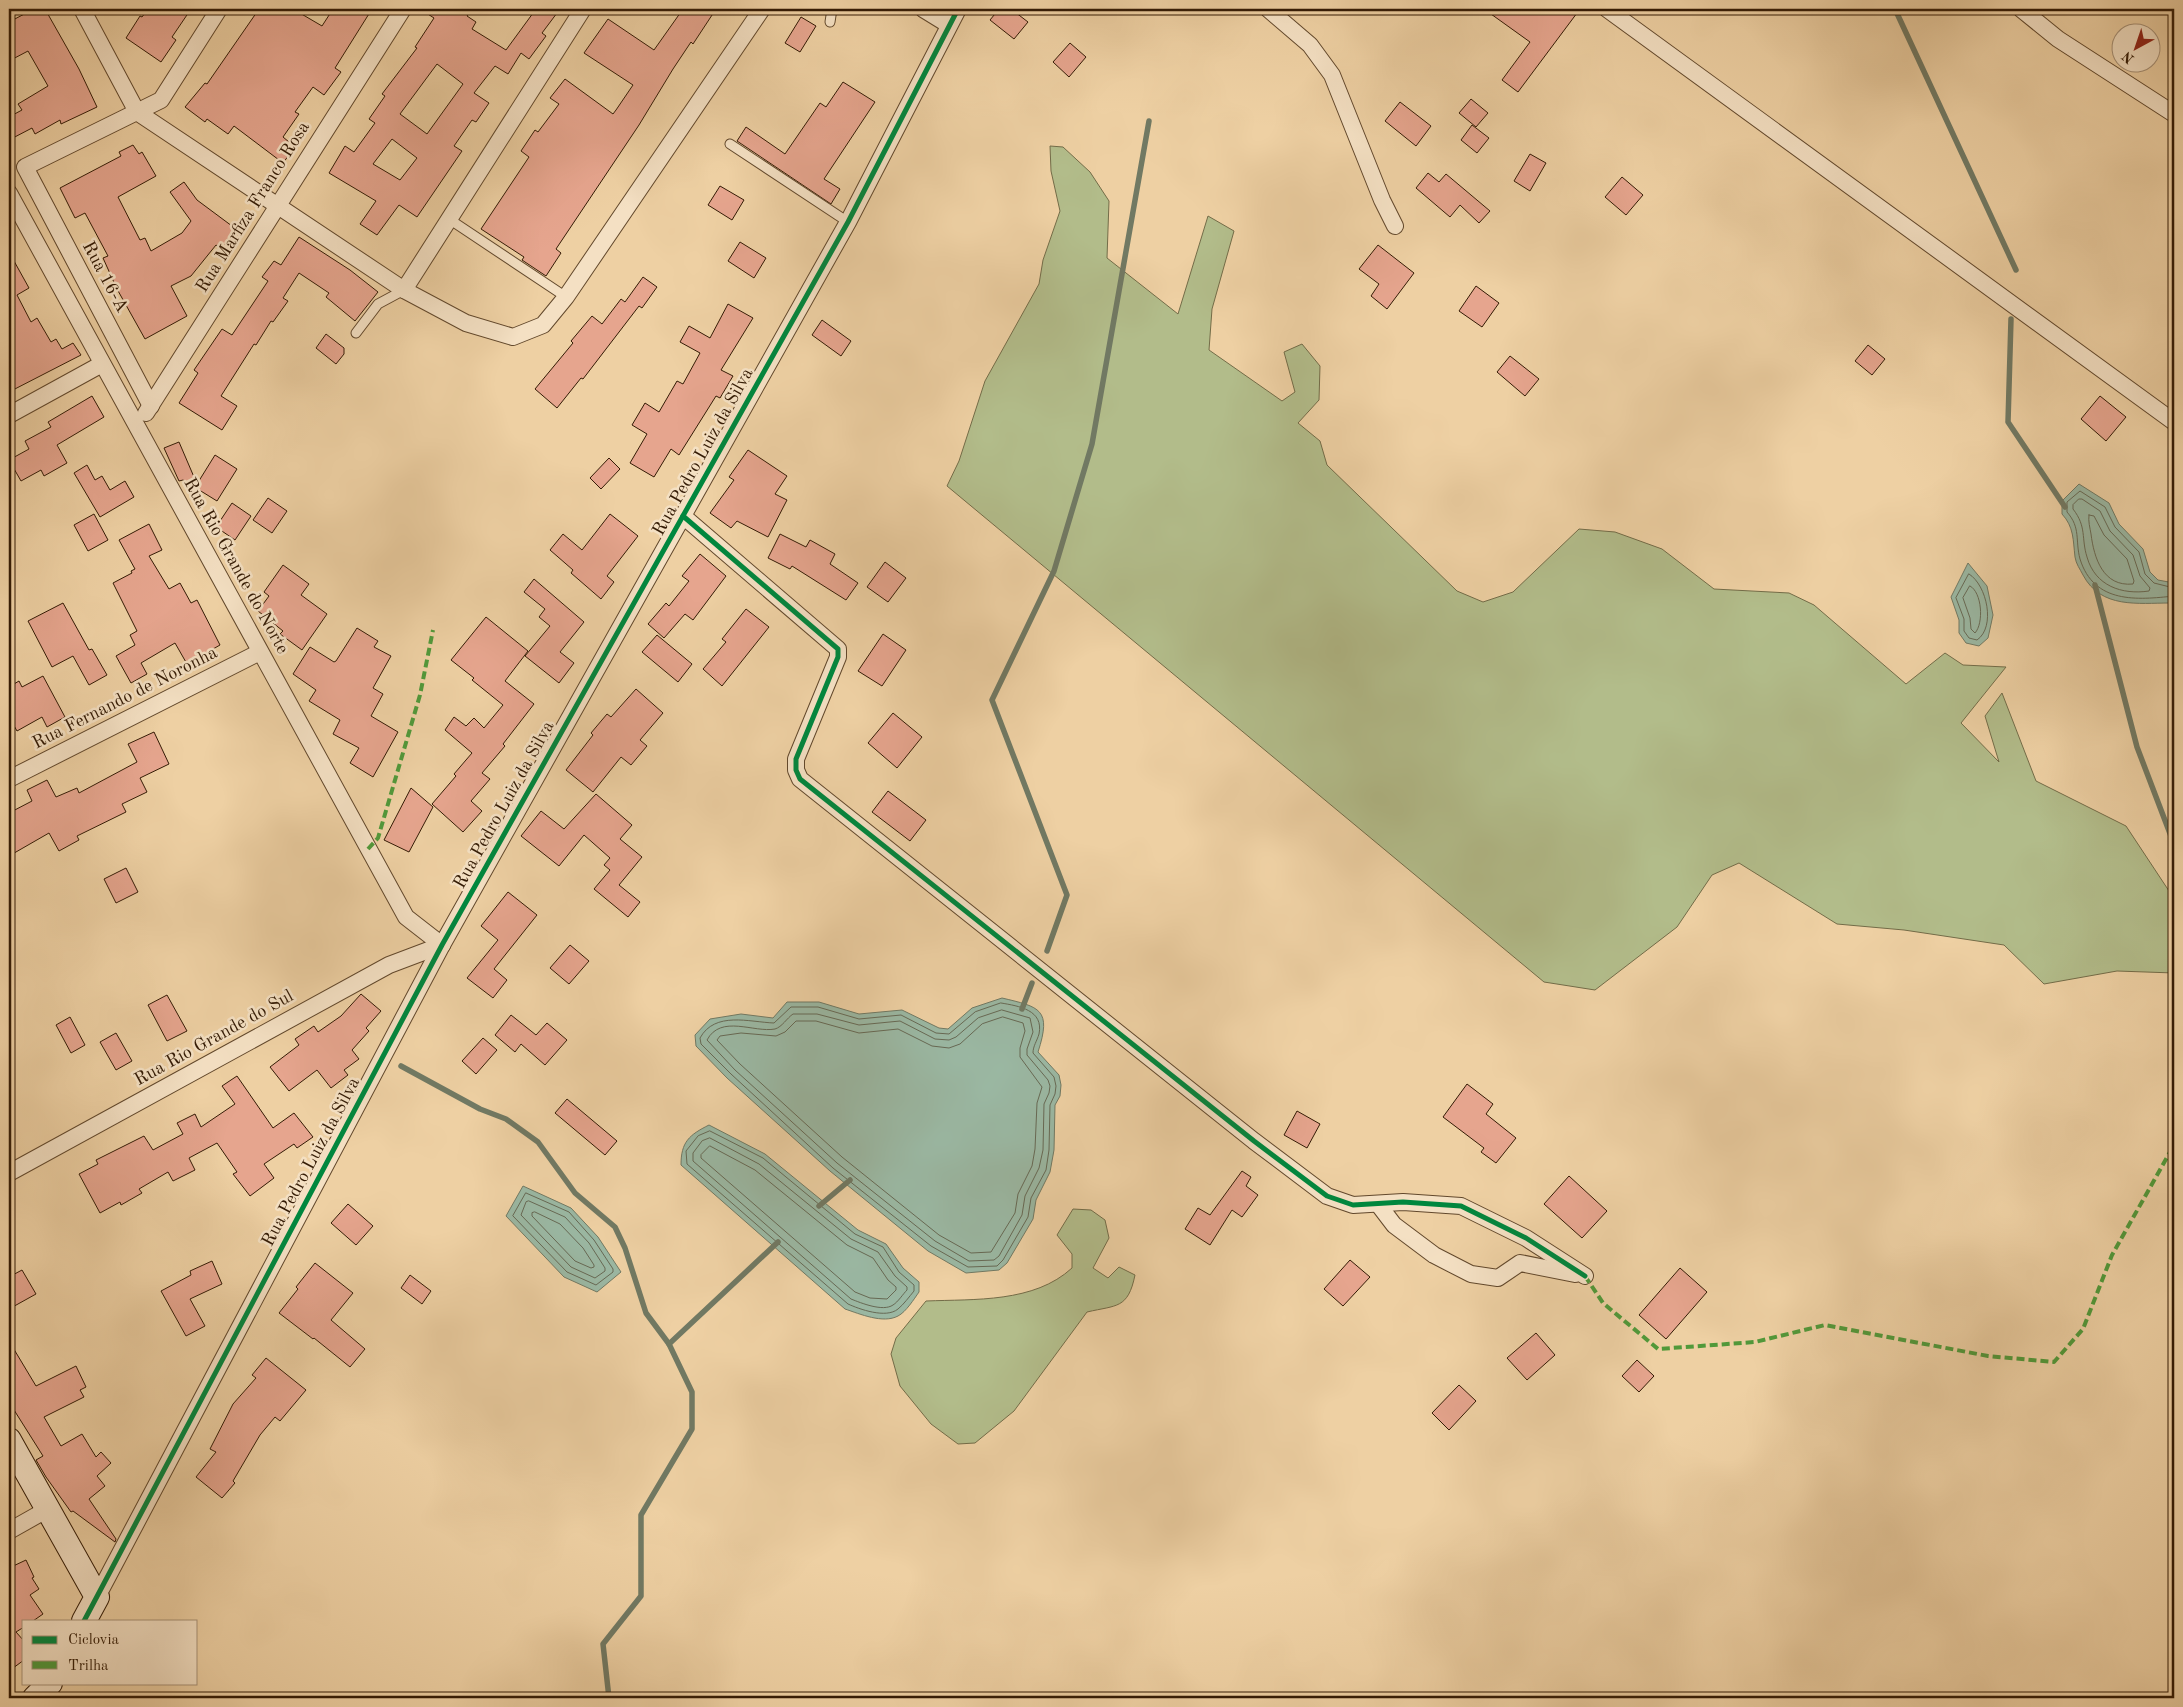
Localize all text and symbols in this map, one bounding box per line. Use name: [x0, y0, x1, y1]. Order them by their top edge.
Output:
north arrow: [2110, 22, 2160, 72]
text: N: [2119, 48, 2137, 66]
street label: Rua Marfiza Franco Rosa: [193, 118, 313, 296]
street label: Rua 16-A: [79, 238, 131, 316]
street label: Rua Pedro Luiz da Silva: [649, 365, 757, 539]
street label: Rua Rio Grande do Norte: [180, 475, 292, 657]
street label: Rua Fernando de Noronha: [30, 643, 220, 753]
street label: Rua Pedro Luiz da Silva: [450, 718, 558, 892]
street label: Rua Rio Grande do Sul: [131, 987, 297, 1089]
street label: Rua Pedro Luiz da Silva: [259, 1075, 363, 1249]
legend: [22, 1620, 198, 1684]
text: Ciclovia: [68, 1633, 120, 1648]
text: Trilha: [68, 1659, 109, 1674]

